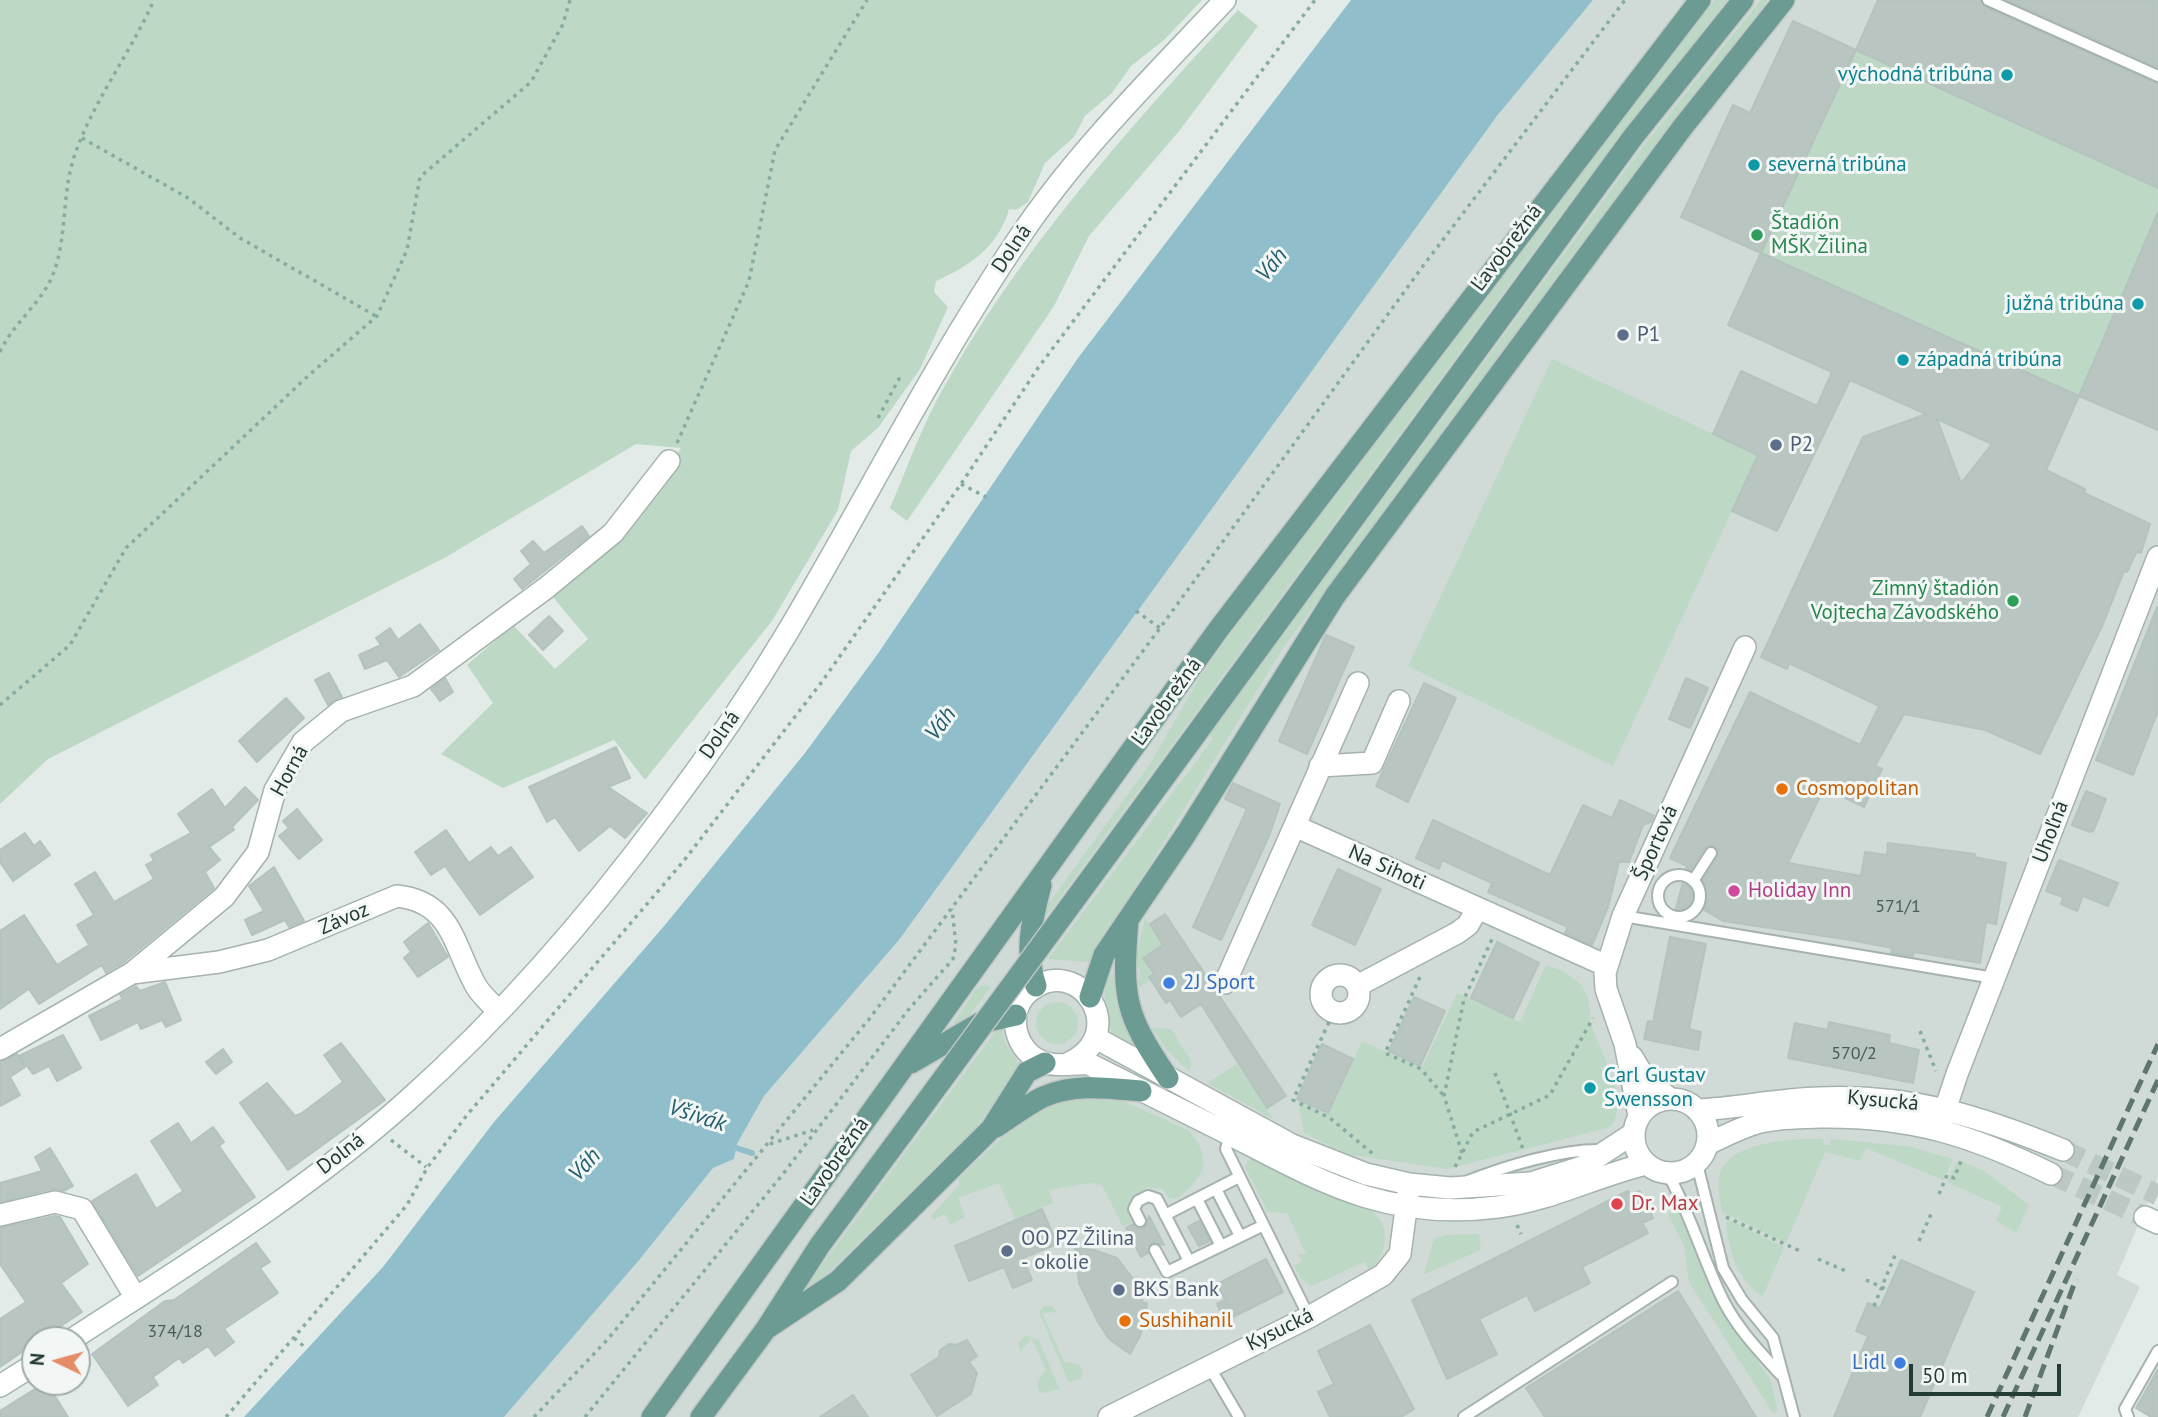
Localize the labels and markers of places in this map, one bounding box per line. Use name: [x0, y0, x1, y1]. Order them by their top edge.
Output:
place label: východná tribúna: [1838, 62, 1993, 88]
marker: východná tribúna: [1999, 67, 2015, 83]
place label: severná tribúna: [1768, 152, 1907, 178]
marker: severná tribúna: [1746, 157, 1762, 173]
place label: Štadión MŠK Žilina: [1771, 210, 1868, 260]
marker: Štadión MŠK Žilina: [1749, 227, 1765, 243]
place label: južná tribúna: [2006, 291, 2124, 317]
marker: južná tribúna: [2130, 296, 2146, 312]
place label: P1: [1637, 322, 1660, 348]
marker: P1: [1615, 327, 1631, 343]
place label: západná tribúna: [1917, 347, 2062, 373]
marker: západná tribúna: [1895, 352, 1911, 368]
place label: P2: [1790, 432, 1813, 458]
marker: P2: [1768, 437, 1784, 453]
place label: Zimný štadión Vojtecha Závodského: [1811, 576, 1999, 626]
marker: Zimný štadión Vojtecha Závodského: [2005, 593, 2021, 609]
place label: Cosmopolitan: [1796, 776, 1919, 802]
marker: Cosmopolitan: [1774, 781, 1790, 797]
place label: Holiday Inn: [1748, 878, 1851, 904]
marker: Holiday Inn: [1726, 883, 1742, 899]
place label: 2J Sport: [1183, 970, 1255, 996]
marker: 2J Sport: [1161, 975, 1177, 991]
place label: Carl Gustav Swensson: [1604, 1063, 1706, 1113]
marker: Carl Gustav Swensson: [1582, 1080, 1598, 1096]
place label: Dr. Max: [1631, 1191, 1699, 1217]
marker: Dr. Max: [1609, 1196, 1625, 1212]
place label: OO PZ Žilina - okolie: [1021, 1226, 1134, 1276]
marker: OO PZ Žilina - okolie: [999, 1243, 1015, 1259]
place label: BKS Bank: [1133, 1277, 1219, 1303]
marker: BKS Bank: [1111, 1282, 1127, 1298]
place label: Sushihanil: [1139, 1308, 1233, 1334]
marker: Sushihanil: [1117, 1313, 1133, 1329]
place label: Lidl: [1852, 1350, 1886, 1376]
marker: Lidl: [1892, 1355, 1908, 1371]

